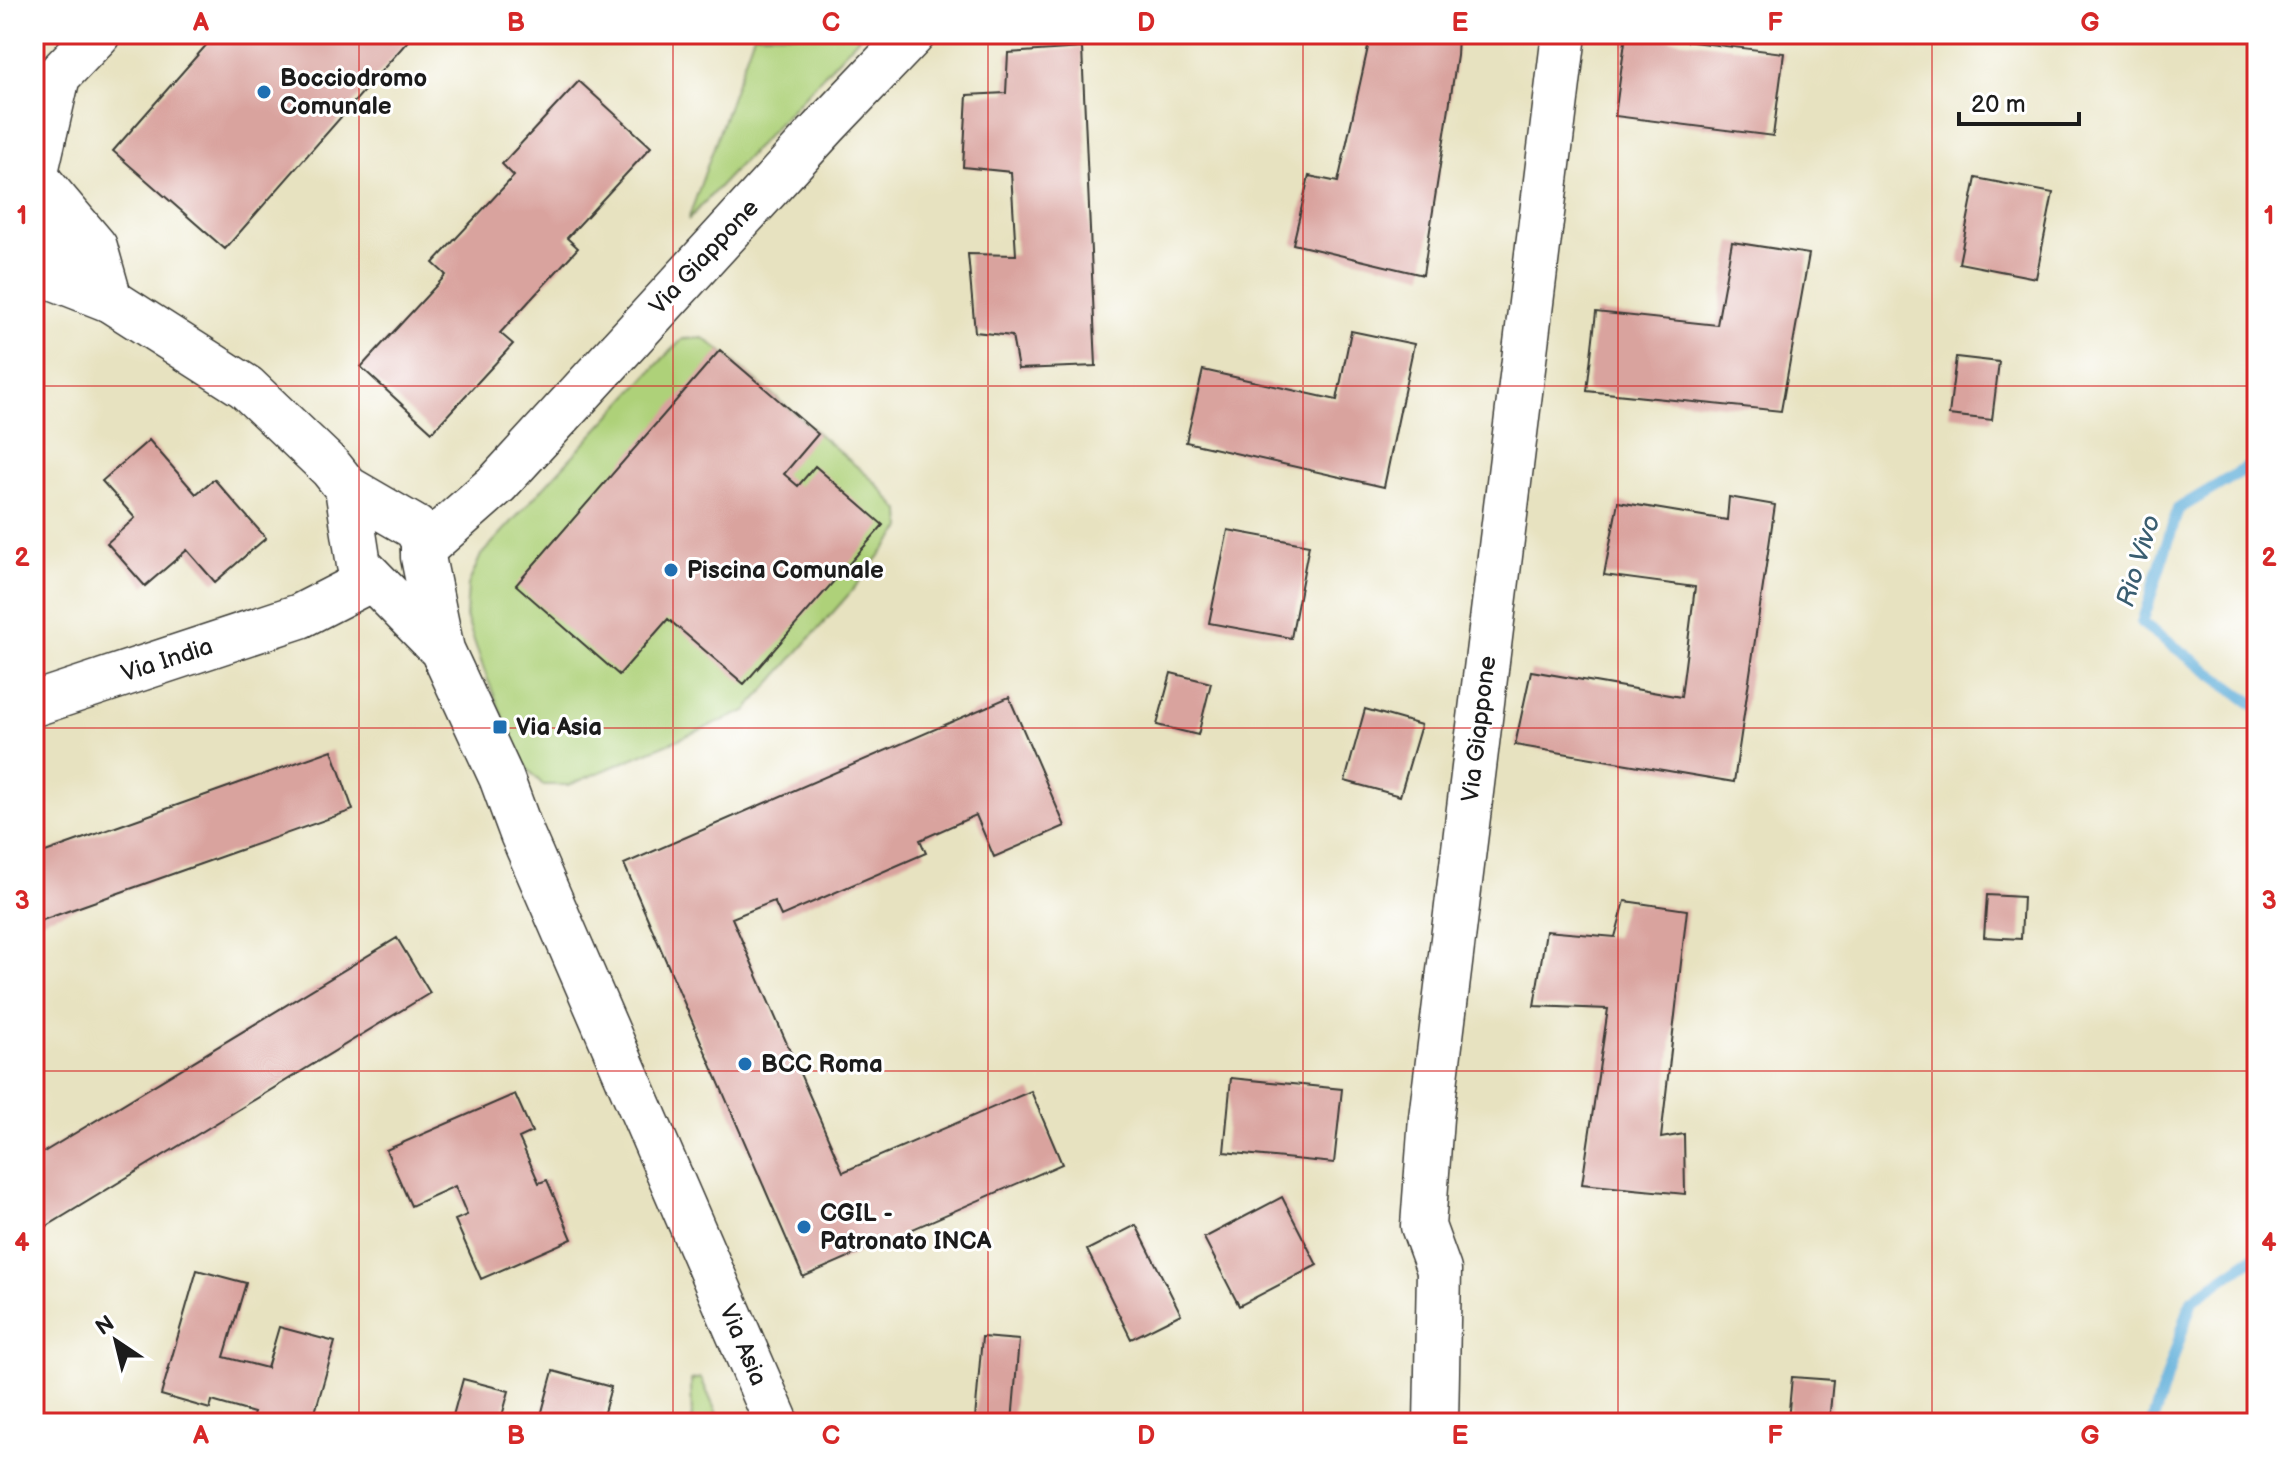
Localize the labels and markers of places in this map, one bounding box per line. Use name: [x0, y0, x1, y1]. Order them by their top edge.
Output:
place label: Bocciodromo Comunale: [280, 64, 427, 121]
marker: Bocciodromo Comunale: [255, 83, 273, 101]
place label: Piscina Comunale: [687, 556, 884, 585]
marker: Piscina Comunale: [662, 561, 680, 579]
place label: Via Asia: [516, 713, 602, 742]
marker: Via Asia: [491, 718, 509, 736]
place label: BCC Roma: [761, 1050, 883, 1079]
marker: BCC Roma: [736, 1055, 754, 1073]
place label: CGIL - Patronato INCA: [820, 1199, 992, 1256]
marker: CGIL - Patronato INCA: [795, 1218, 813, 1236]

